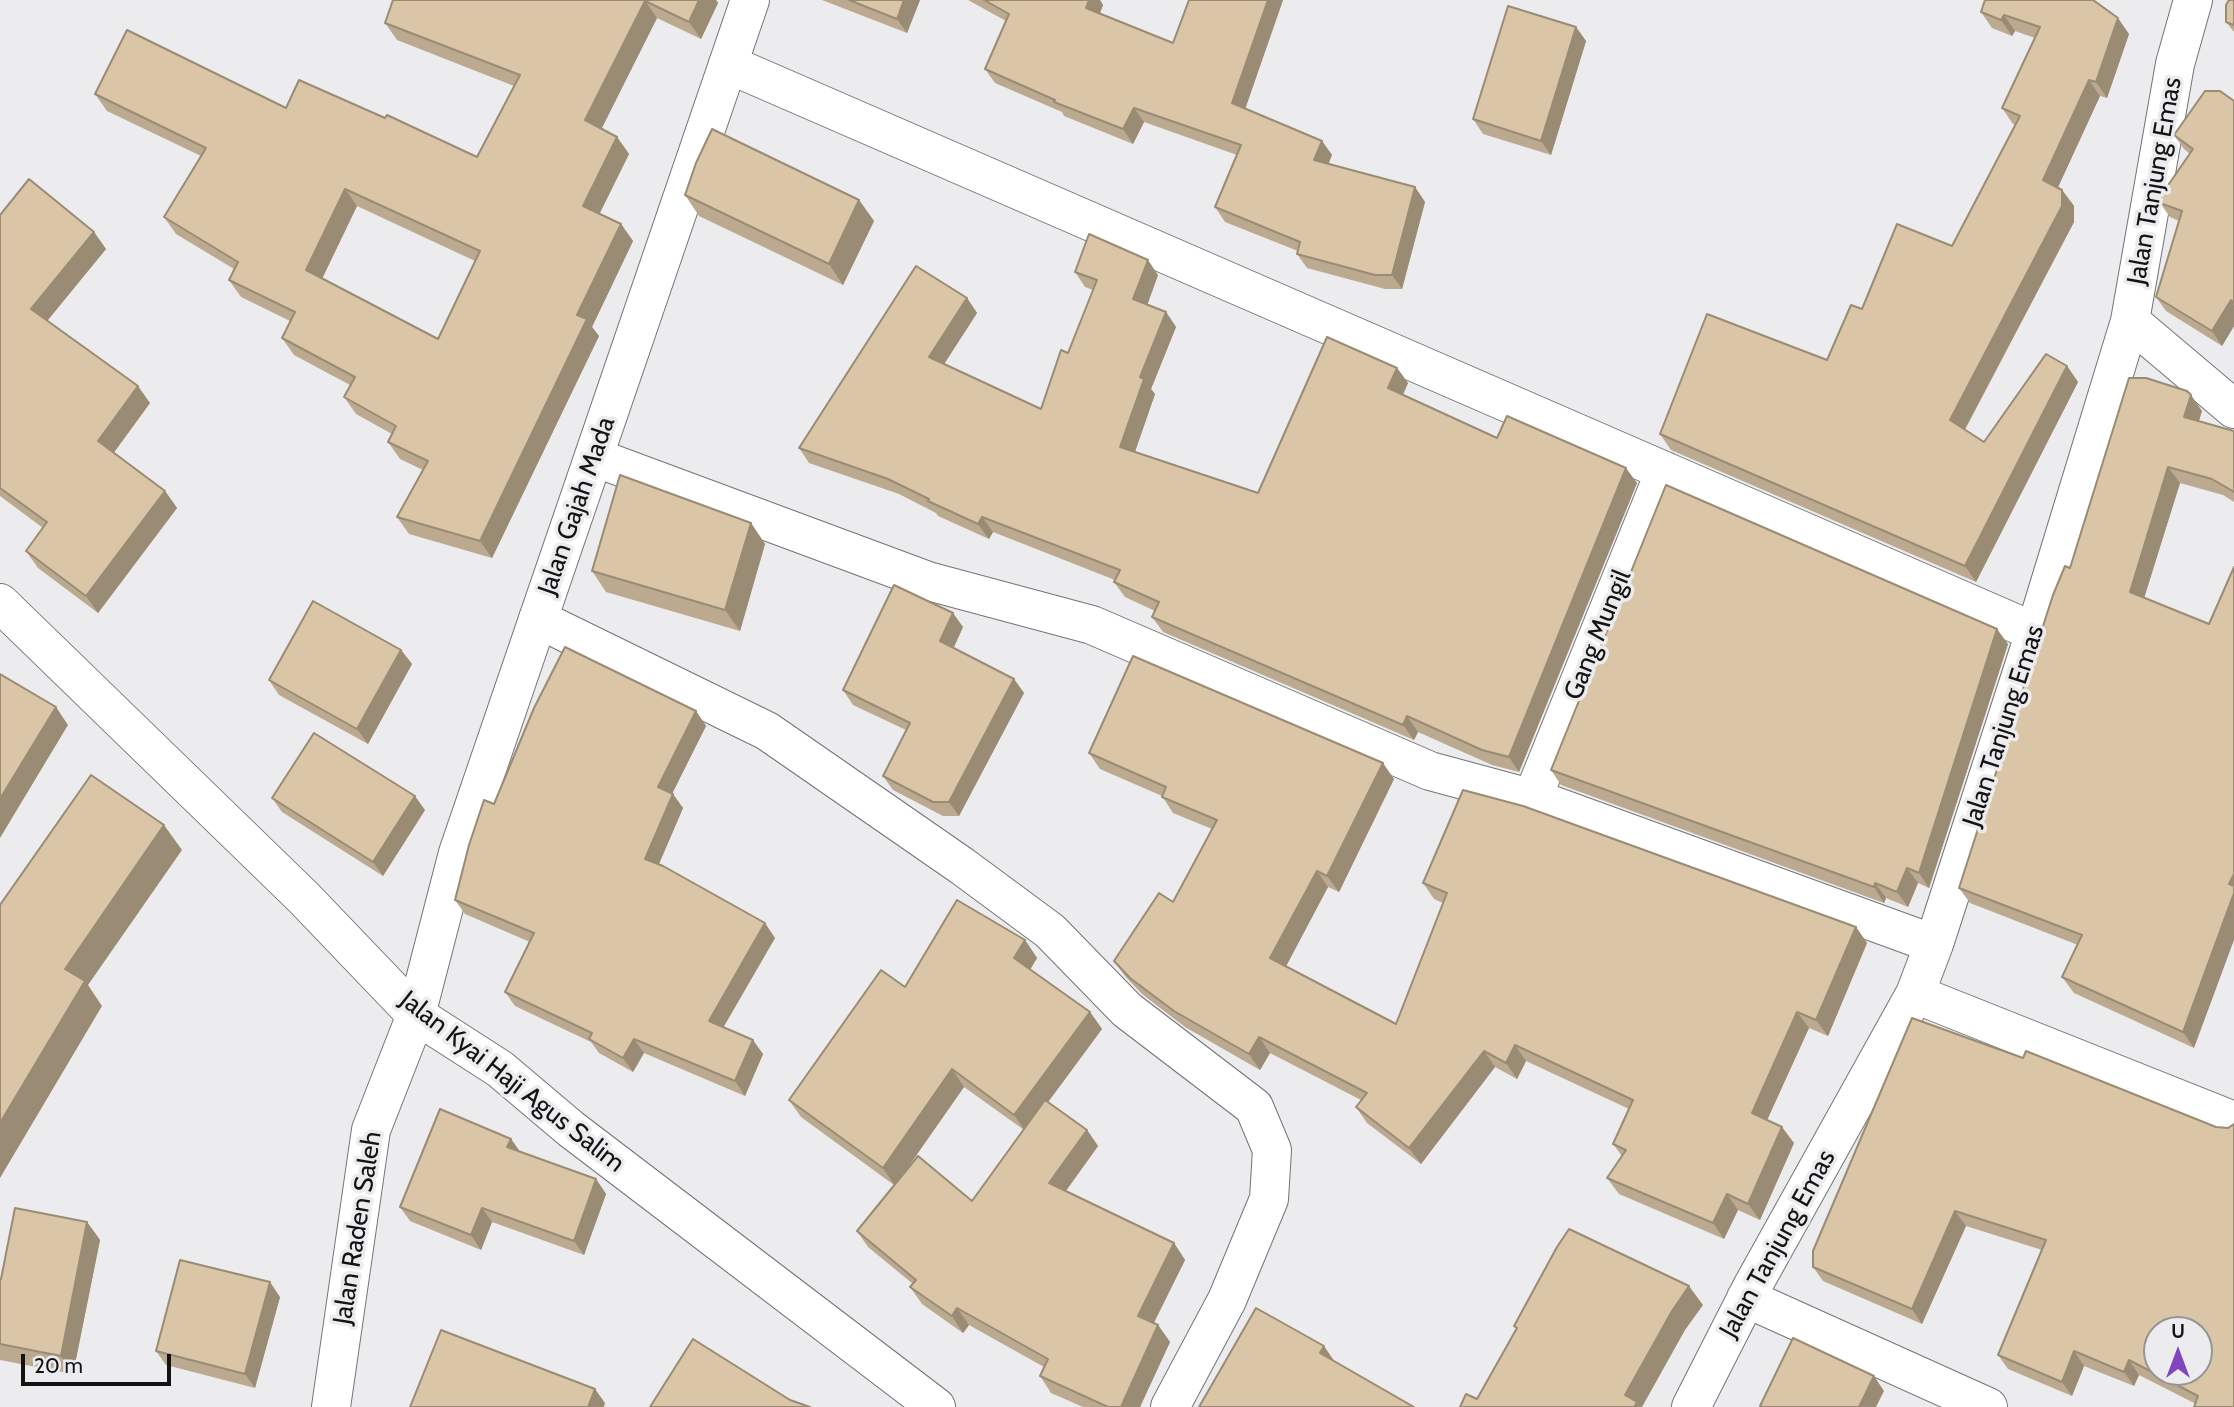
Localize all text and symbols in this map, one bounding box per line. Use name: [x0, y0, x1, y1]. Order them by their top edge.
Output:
street label: Jalan Tanjung Emas: [2121, 75, 2189, 287]
street label: Jalan Gajah Mada: [532, 413, 622, 599]
street label: Gang Mungil: [1558, 565, 1638, 705]
street label: Jalan Tanjung Emas: [1957, 621, 2051, 831]
street label: Jalan Kyai Haji Agus Salim: [393, 985, 631, 1179]
street label: Jalan Raden Saleh: [327, 1129, 389, 1327]
street label: Jalan Tanjung Emas: [1713, 1145, 1843, 1343]
north arrow: [2143, 1316, 2213, 1386]
text: U: [2171, 1320, 2185, 1343]
scale bar: [24, 1340, 175, 1384]
text: 20 m: [34, 1353, 83, 1378]

